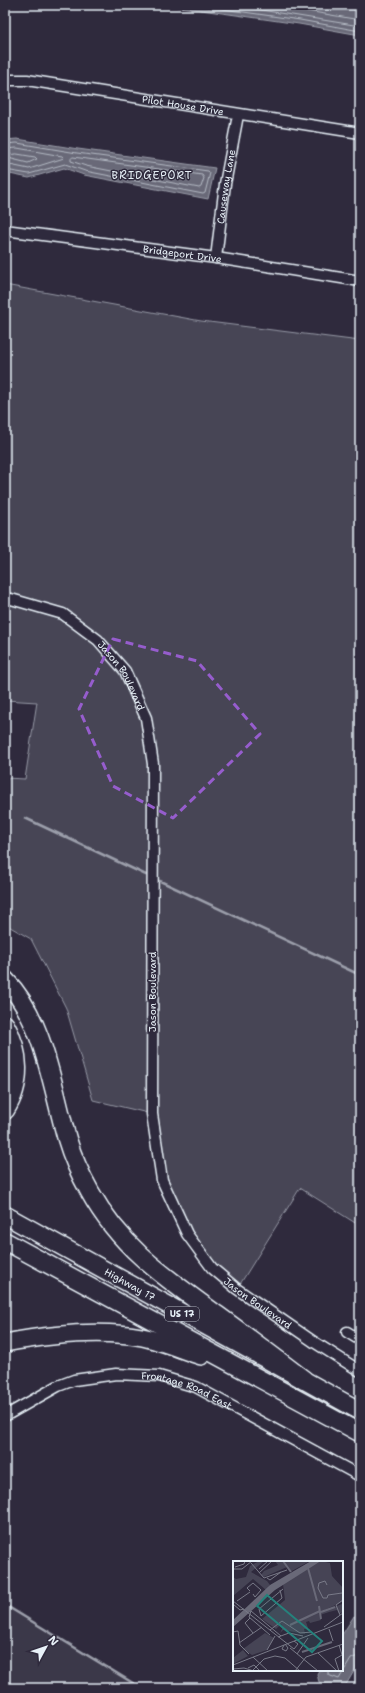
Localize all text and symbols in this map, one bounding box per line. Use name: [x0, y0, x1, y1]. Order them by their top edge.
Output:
street label: Pilot House Drive: [141, 92, 225, 118]
street label: Causeway Lane: [214, 148, 238, 225]
district label: BRIDGEPORT: [111, 168, 193, 183]
street label: Bridgeport Drive: [142, 242, 223, 266]
street label: Jason Boulevard: [95, 638, 148, 713]
street label: Jason Boulevard: [146, 951, 159, 1032]
street label: Highway 17: [102, 1265, 158, 1304]
street label: Jason Boulevard: [221, 1275, 295, 1332]
road number: US 17: [165, 1307, 199, 1321]
street label: Frontage Road East: [141, 1369, 234, 1412]
inset map: [233, 1561, 343, 1671]
north arrow: [26, 1627, 66, 1667]
text: N: [45, 1633, 62, 1649]

